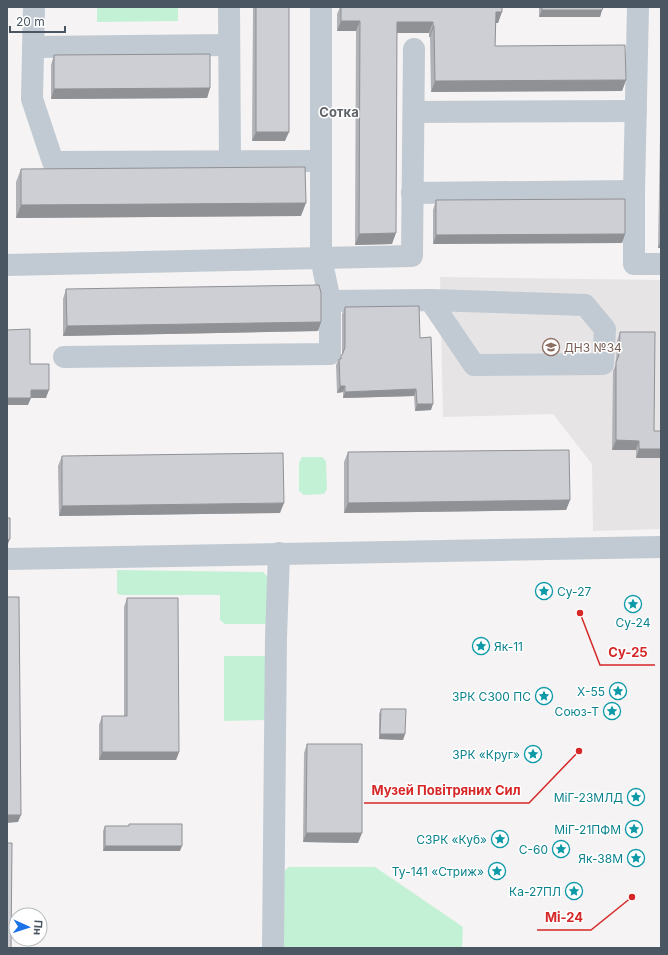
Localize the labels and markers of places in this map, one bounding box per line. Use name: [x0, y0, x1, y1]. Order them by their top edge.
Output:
school or university icon: ДНЗ №34: [541, 337, 561, 357]
place label: ДНЗ №34: [564, 340, 622, 355]
place icon: Су-27: [534, 581, 554, 601]
place label: Су-27: [557, 584, 591, 599]
place icon: Су-24: [623, 594, 643, 614]
place label: Су-24: [615, 615, 651, 630]
place icon: Як-11: [471, 636, 491, 656]
place label: Як-11: [494, 639, 523, 654]
callout: Су-25: [600, 640, 655, 665]
place icon: Х-55: [608, 681, 628, 701]
place label: Х-55: [577, 684, 605, 699]
place icon: ЗРК С300 ПС: [534, 686, 554, 706]
place label: ЗРК С300 ПС: [452, 689, 531, 704]
place icon: Союз-Т: [602, 701, 622, 721]
place label: Союз-Т: [555, 704, 599, 719]
place icon: ЗРК «Круг»: [523, 744, 543, 764]
place label: ЗРК «Круг»: [452, 747, 520, 762]
callout: Музей Повітряних Сил: [364, 778, 529, 803]
place icon: МіГ-23МЛД: [626, 787, 646, 807]
place label: МіГ-23МЛД: [554, 790, 623, 805]
place icon: МіГ-21ПФМ: [624, 819, 644, 839]
place label: МіГ-21ПФМ: [554, 822, 621, 837]
place icon: СЗРК «Куб»: [490, 829, 510, 849]
place label: СЗРК «Куб»: [416, 832, 487, 847]
place icon: С-60: [551, 839, 571, 859]
place label: С-60: [519, 842, 548, 857]
place icon: Як-38М: [626, 848, 646, 868]
place label: Як-38М: [578, 851, 623, 866]
place icon: Ту-141 «Стриж»: [487, 861, 507, 881]
place label: Ту-141 «Стриж»: [392, 864, 484, 879]
place icon: Ка-27ПЛ: [564, 881, 584, 901]
place label: Ка-27ПЛ: [509, 884, 561, 899]
callout: Мі-24: [537, 905, 591, 930]

